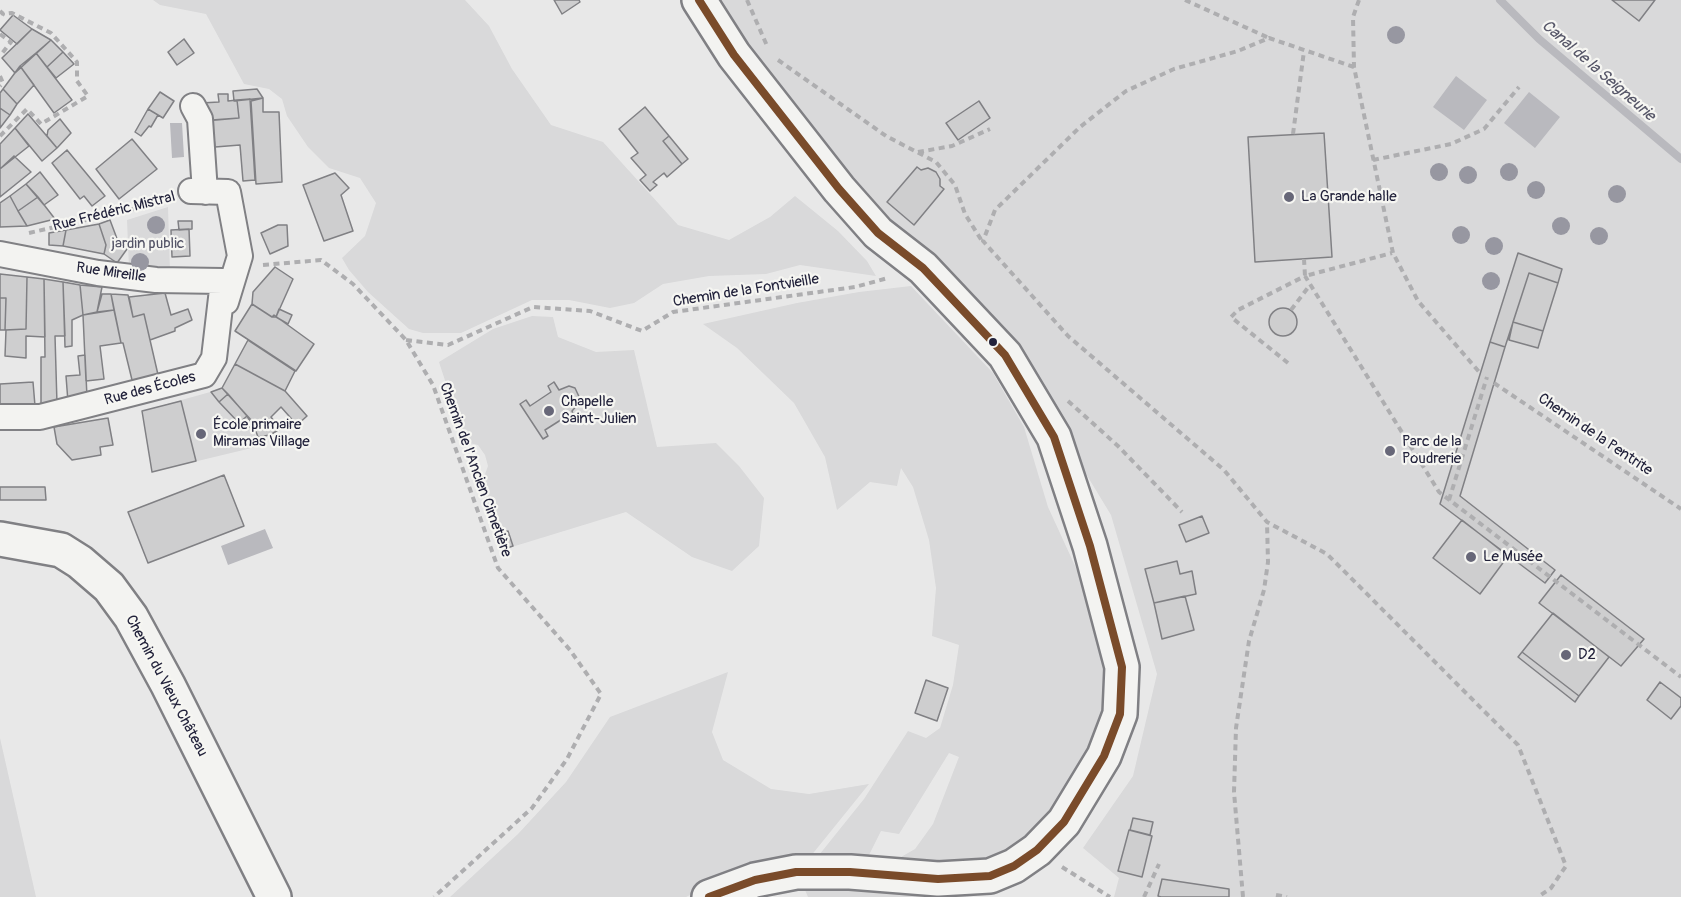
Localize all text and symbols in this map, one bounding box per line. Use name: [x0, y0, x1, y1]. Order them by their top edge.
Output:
water label: Canal de la Seigneurie: [1537, 16, 1659, 126]
street label: Rue Frédéric Mistral: [51, 188, 177, 236]
place label: La Grande halle: [1301, 188, 1397, 206]
marker: La Grande halle: [1282, 190, 1296, 204]
park label: jardin public: [112, 235, 184, 253]
street label: Rue Mireille: [75, 259, 147, 287]
street label: Chemin de la Fontvieille: [672, 271, 820, 311]
unlabelled marker: [987, 336, 999, 348]
street label: Rue des Écoles: [103, 368, 197, 410]
street label: Chemin de l'Ancien Cimetière: [435, 380, 515, 560]
street label: Chemin de la Pentrite: [1534, 390, 1656, 480]
place label: Chapelle Saint-Julien: [561, 393, 637, 428]
marker: Chapelle Saint-Julien: [542, 404, 556, 418]
place label: École primaire Miramas Village: [213, 416, 310, 451]
marker: École primaire Miramas Village: [194, 427, 208, 441]
place label: Parc de la Poudrerie: [1402, 433, 1462, 468]
marker: Parc de la Poudrerie: [1383, 444, 1397, 458]
place label: Le Musée: [1483, 548, 1543, 566]
marker: Le Musée: [1464, 550, 1478, 564]
street label: Chemin du Vieux Château: [121, 612, 211, 760]
place label: D2: [1578, 646, 1596, 664]
marker: D2: [1559, 648, 1573, 662]

